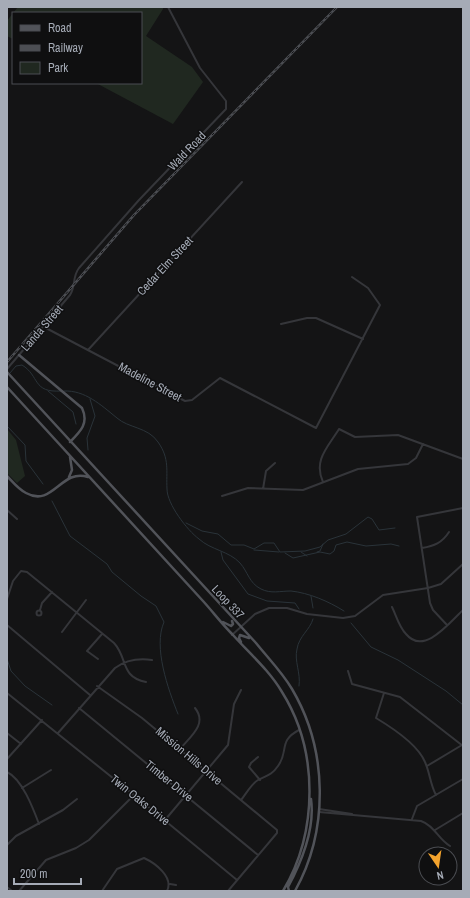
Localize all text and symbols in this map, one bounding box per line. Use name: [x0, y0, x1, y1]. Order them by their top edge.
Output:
legend: [12, 12, 142, 84]
text: Road: [48, 20, 72, 36]
text: Railway: [48, 40, 83, 56]
text: Park: [48, 60, 68, 76]
street label: Wald Road: [164, 128, 210, 174]
street label: Cedar Elm Street: [133, 233, 197, 299]
street label: Landa Street: [17, 301, 67, 355]
street label: Madeline Street: [116, 359, 185, 405]
street label: Loop 337: [208, 582, 248, 623]
street label: Mission Hills Drive: [152, 723, 226, 789]
street label: Timber Drive: [142, 757, 196, 805]
street label: Twin Oaks Drive: [107, 771, 173, 829]
north arrow: [418, 846, 458, 886]
scale bar: [14, 860, 81, 886]
text: 200 m: [20, 866, 47, 882]
text: N: [436, 868, 445, 883]

